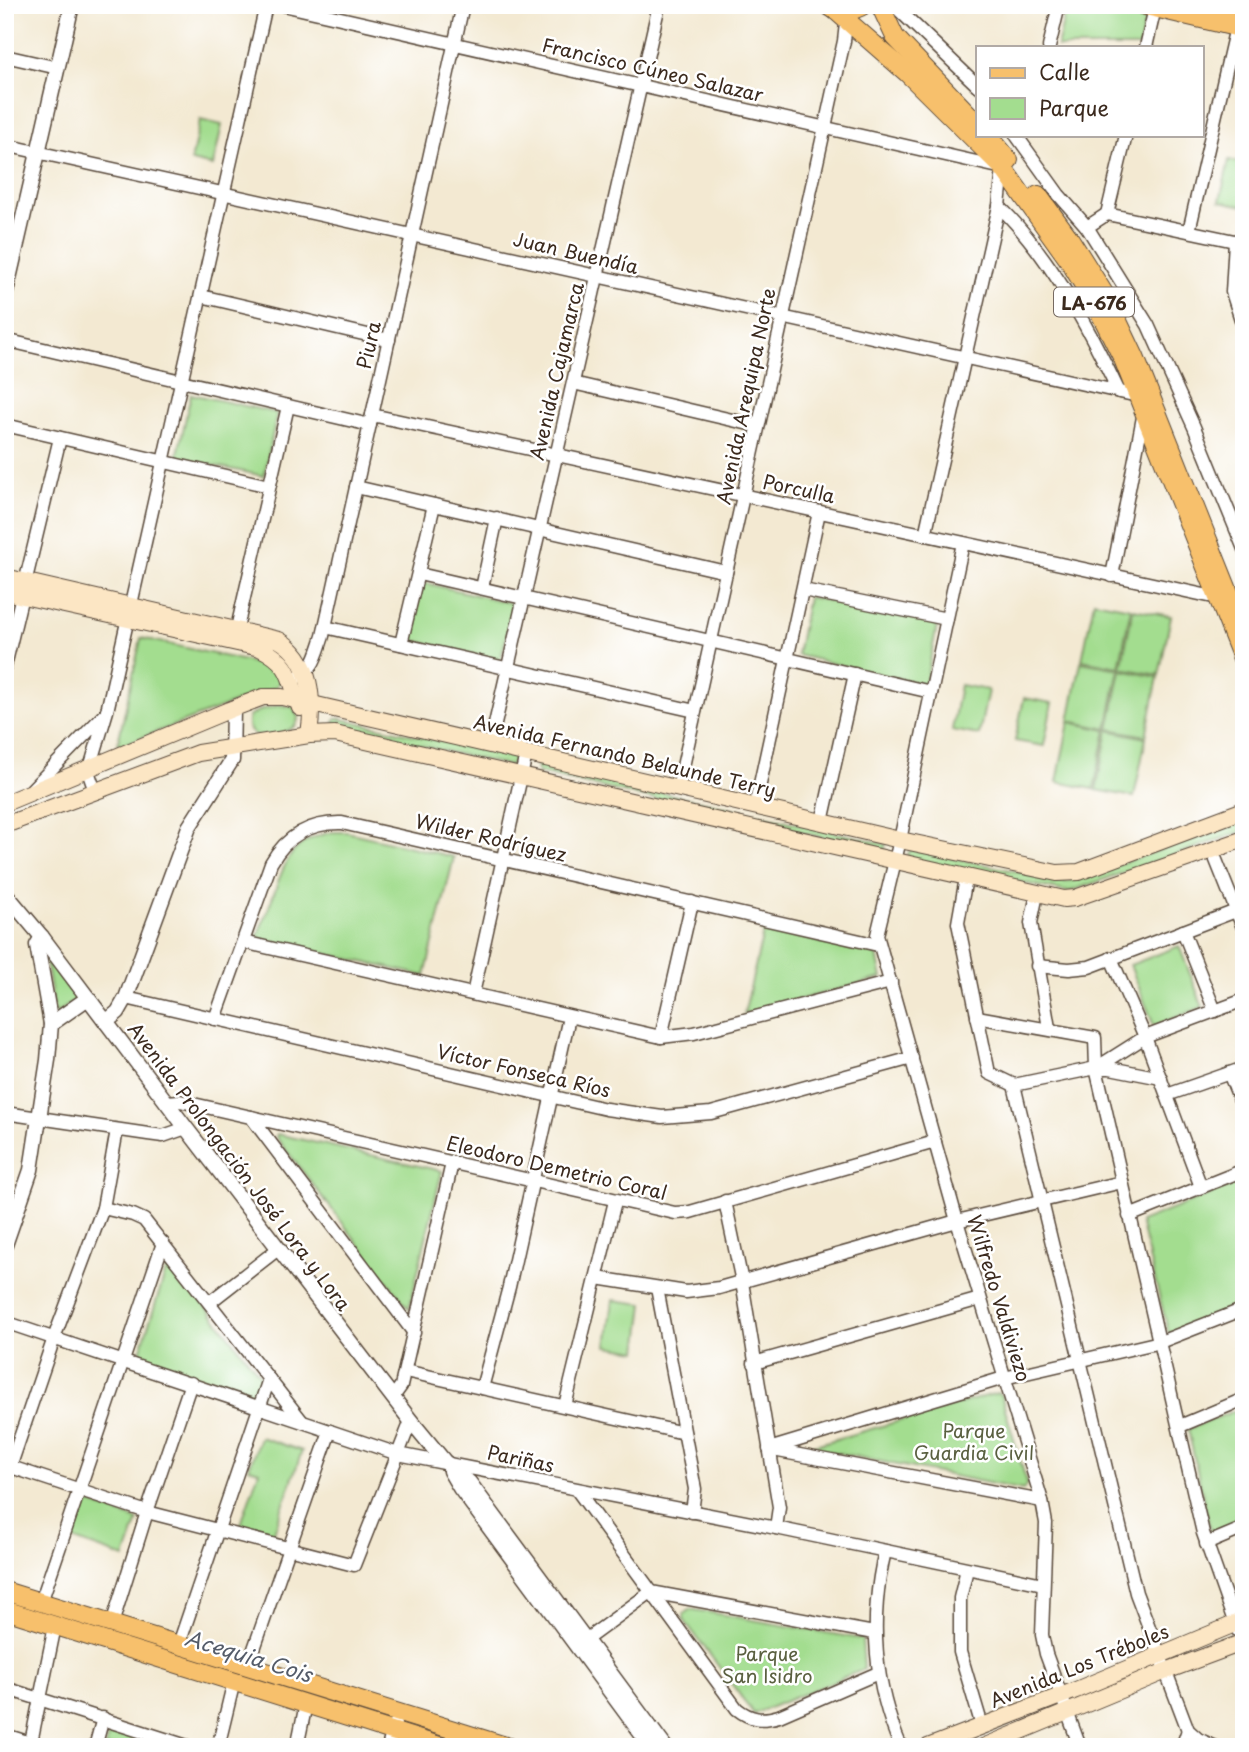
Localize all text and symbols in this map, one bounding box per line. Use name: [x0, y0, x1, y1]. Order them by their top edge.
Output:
street label: Francisco Cúneo Salazar: [540, 30, 767, 108]
legend: [976, 46, 1204, 136]
text: Calle: [1039, 55, 1090, 87]
text: Parque: [1039, 91, 1109, 123]
street label: Juan Buendía: [511, 224, 641, 280]
street label: Avenida Cajamarca: [522, 279, 590, 463]
street label: Avenida Arequipa Norte: [708, 285, 782, 507]
road number: LA-676: [1054, 288, 1134, 316]
street label: Piura: [349, 318, 387, 372]
street label: Porculla: [760, 467, 838, 509]
street label: Avenida Fernando Belaunde Terry: [471, 707, 779, 803]
street label: Wilder Rodríguez: [413, 806, 569, 868]
street label: Avenida Prolongación José Lora y Lora: [122, 1016, 358, 1316]
street label: Víctor Fonseca Ríos: [435, 1036, 613, 1104]
street label: Eleodoro Demetrio Coral: [444, 1128, 670, 1206]
street label: Wilfredo Valdiviezo: [961, 1211, 1039, 1385]
park label: Parque Guardia Civil: [914, 1416, 1034, 1466]
street label: Pariñas: [485, 1437, 557, 1479]
street label: Avenida Los Tréboles: [985, 1616, 1173, 1714]
water label: Acequia Cois: [182, 1621, 318, 1690]
park label: Parque San Isidro: [722, 1639, 812, 1689]

